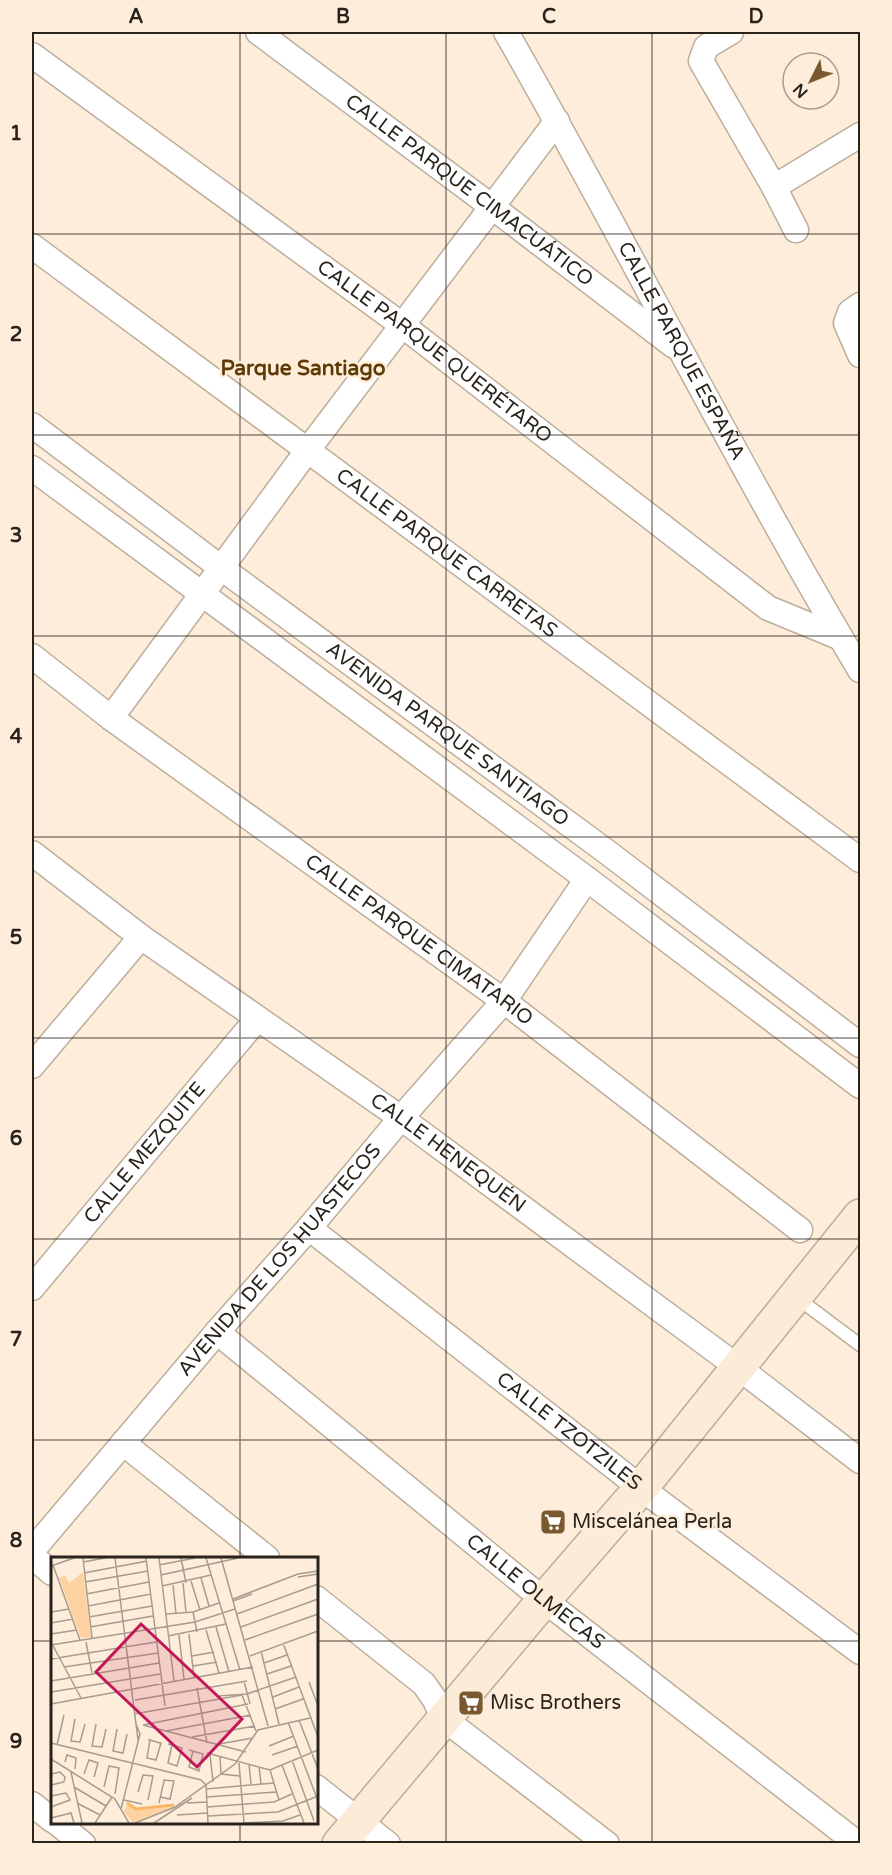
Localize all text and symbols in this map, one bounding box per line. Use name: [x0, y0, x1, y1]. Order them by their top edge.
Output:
text: A: [129, 5, 144, 29]
text: B: [336, 5, 350, 29]
text: C: [542, 5, 556, 29]
text: D: [748, 5, 764, 29]
north arrow: [781, 51, 841, 111]
text: N: [789, 79, 812, 102]
street label: CALLE PARQUE CIMACUÁTICO: [340, 89, 598, 292]
text: 1: [10, 122, 22, 146]
street label: CALLE PARQUE ESPAÑA: [613, 238, 750, 464]
street label: CALLE PARQUE QUERÉTARO: [312, 255, 557, 448]
text: 2: [10, 323, 22, 347]
district label: Parque Santiago: [221, 356, 386, 381]
street label: CALLE PARQUE CARRETAS: [331, 464, 562, 643]
text: 3: [10, 524, 22, 548]
street label: AVENIDA PARQUE SANTIAGO: [321, 637, 574, 832]
text: 4: [10, 725, 23, 749]
street label: CALLE PARQUE CIMATARIO: [300, 850, 538, 1031]
text: 5: [10, 926, 22, 950]
street label: CALLE MEZQUITE: [79, 1077, 211, 1229]
street label: CALLE HENEQUÉN: [366, 1088, 530, 1218]
text: 6: [10, 1127, 22, 1151]
street label: AVENIDA DE LOS HUASTECOS: [173, 1139, 386, 1381]
text: 7: [10, 1328, 22, 1352]
street label: CALLE TZOTZILES: [491, 1367, 646, 1496]
supermarket icon: Miscelánea Perla: [538, 1507, 568, 1537]
place label: Miscelánea Perla: [572, 1510, 732, 1534]
text: 8: [10, 1529, 22, 1553]
street label: CALLE OLMECAS: [461, 1529, 609, 1655]
inset map: [51, 1557, 318, 1824]
supermarket icon: Misc Brothers: [456, 1688, 486, 1718]
place label: Misc Brothers: [490, 1691, 621, 1715]
text: 9: [10, 1730, 22, 1754]

